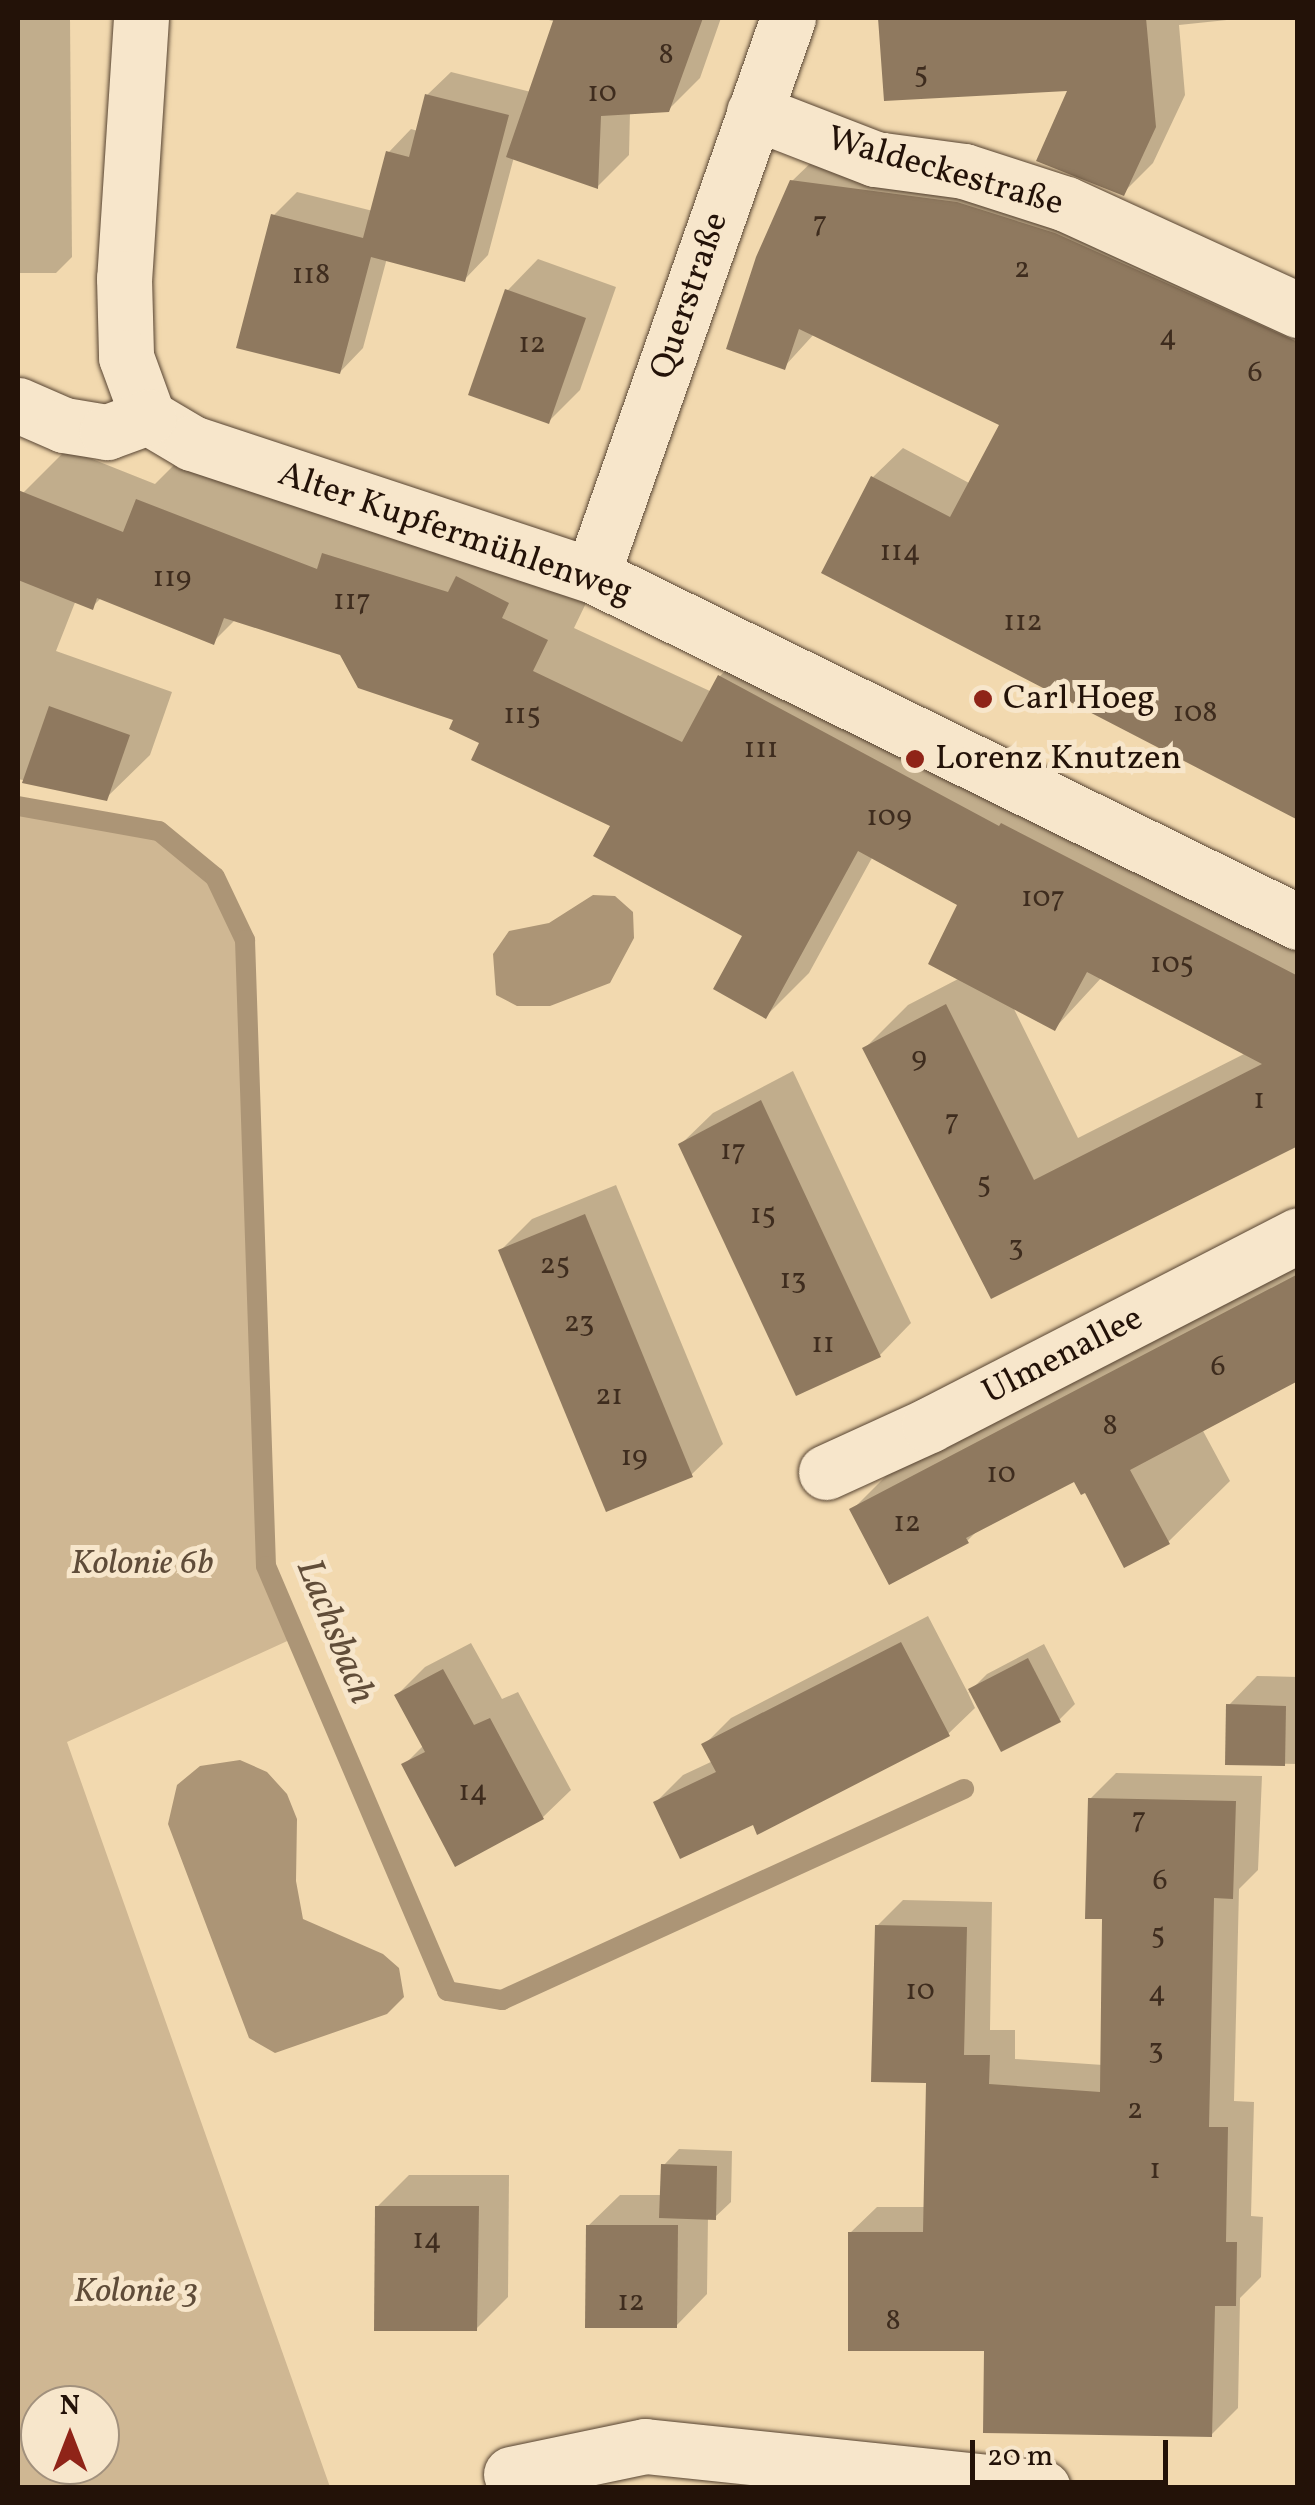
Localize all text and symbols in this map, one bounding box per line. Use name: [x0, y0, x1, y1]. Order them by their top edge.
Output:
house number: 8: [658, 37, 674, 73]
house number: 5: [914, 56, 928, 92]
house number: 10: [587, 75, 617, 111]
street label: Waldeckestraße: [822, 118, 1068, 226]
house number: 7: [813, 205, 827, 241]
street label: Querstraße: [642, 207, 738, 385]
house number: 2: [1014, 251, 1030, 287]
house number: 118: [292, 257, 330, 293]
house number: 4: [1159, 319, 1177, 355]
house number: 12: [518, 326, 546, 362]
house number: 6: [1247, 355, 1263, 391]
street label: Alter Kupfermühlenweg: [273, 454, 637, 614]
house number: 114: [879, 534, 921, 570]
house number: 119: [153, 560, 191, 596]
house number: 117: [333, 583, 371, 619]
house number: 112: [1003, 604, 1043, 640]
place label: Carl Hoeg: [1003, 678, 1155, 720]
marker: Carl Hoeg: [972, 688, 994, 710]
house number: 108: [1173, 695, 1217, 731]
house number: 115: [503, 697, 541, 733]
house number: 111: [744, 731, 778, 767]
place label: Lorenz Knutzen: [935, 738, 1182, 780]
marker: Lorenz Knutzen: [904, 748, 926, 770]
house number: 109: [866, 799, 912, 835]
house number: 107: [1021, 880, 1065, 916]
house number: 105: [1150, 946, 1194, 982]
house number: 9: [911, 1040, 927, 1076]
house number: 1: [1253, 1082, 1265, 1118]
house number: 7: [945, 1103, 959, 1139]
house number: 17: [720, 1133, 746, 1169]
house number: 5: [977, 1166, 991, 1202]
house number: 15: [750, 1197, 776, 1233]
house number: 3: [1008, 1229, 1024, 1265]
house number: 25: [540, 1247, 570, 1283]
house number: 13: [779, 1262, 807, 1298]
street label: Ulmenallee: [976, 1298, 1150, 1414]
house number: 23: [564, 1305, 594, 1341]
house number: 11: [811, 1326, 835, 1362]
house number: 6: [1210, 1349, 1226, 1385]
house number: 21: [595, 1378, 623, 1414]
house number: 8: [1102, 1408, 1118, 1444]
house number: 19: [620, 1439, 648, 1475]
house number: 10: [986, 1456, 1016, 1492]
house number: 12: [893, 1505, 921, 1541]
park label: Kolonie 6b: [71, 1543, 213, 1585]
water label: Lachsbach: [284, 1553, 384, 1711]
house number: 14: [458, 1774, 488, 1810]
house number: 7: [1132, 1801, 1146, 1837]
house number: 6: [1152, 1863, 1168, 1899]
house number: 5: [1151, 1917, 1165, 1953]
house number: 10: [905, 1973, 935, 2009]
house number: 4: [1148, 1975, 1166, 2011]
house number: 3: [1148, 2032, 1164, 2068]
house number: 2: [1127, 2092, 1143, 2128]
house number: 1: [1149, 2152, 1161, 2188]
house number: 14: [412, 2222, 442, 2258]
park label: Kolonie 3: [73, 2271, 199, 2313]
house number: 12: [617, 2284, 645, 2320]
house number: 8: [885, 2303, 901, 2339]
north arrow: [20, 2385, 120, 2485]
text: N: [60, 2387, 80, 2426]
scale bar: [975, 2420, 1172, 2482]
text: 20 m: [987, 2436, 1053, 2478]

